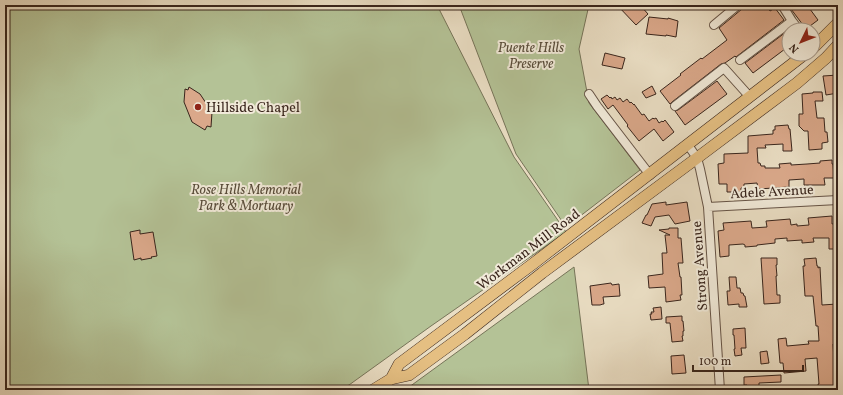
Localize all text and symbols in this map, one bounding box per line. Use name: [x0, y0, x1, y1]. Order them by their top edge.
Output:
north arrow: [781, 22, 821, 62]
park label: Puente Hills Preserve: [498, 39, 564, 74]
text: N: [787, 40, 803, 56]
place label: Hillside Chapel: [206, 99, 300, 118]
marker: Hillside Chapel: [193, 102, 203, 112]
park label: Rose Hills Memorial Park & Mortuary: [191, 181, 302, 216]
street label: Adele Avenue: [730, 181, 815, 204]
street label: Workman Mill Road: [474, 205, 584, 295]
street label: Strong Avenue: [688, 220, 713, 311]
scale bar: [693, 347, 803, 373]
text: 100 m: [699, 354, 732, 370]

